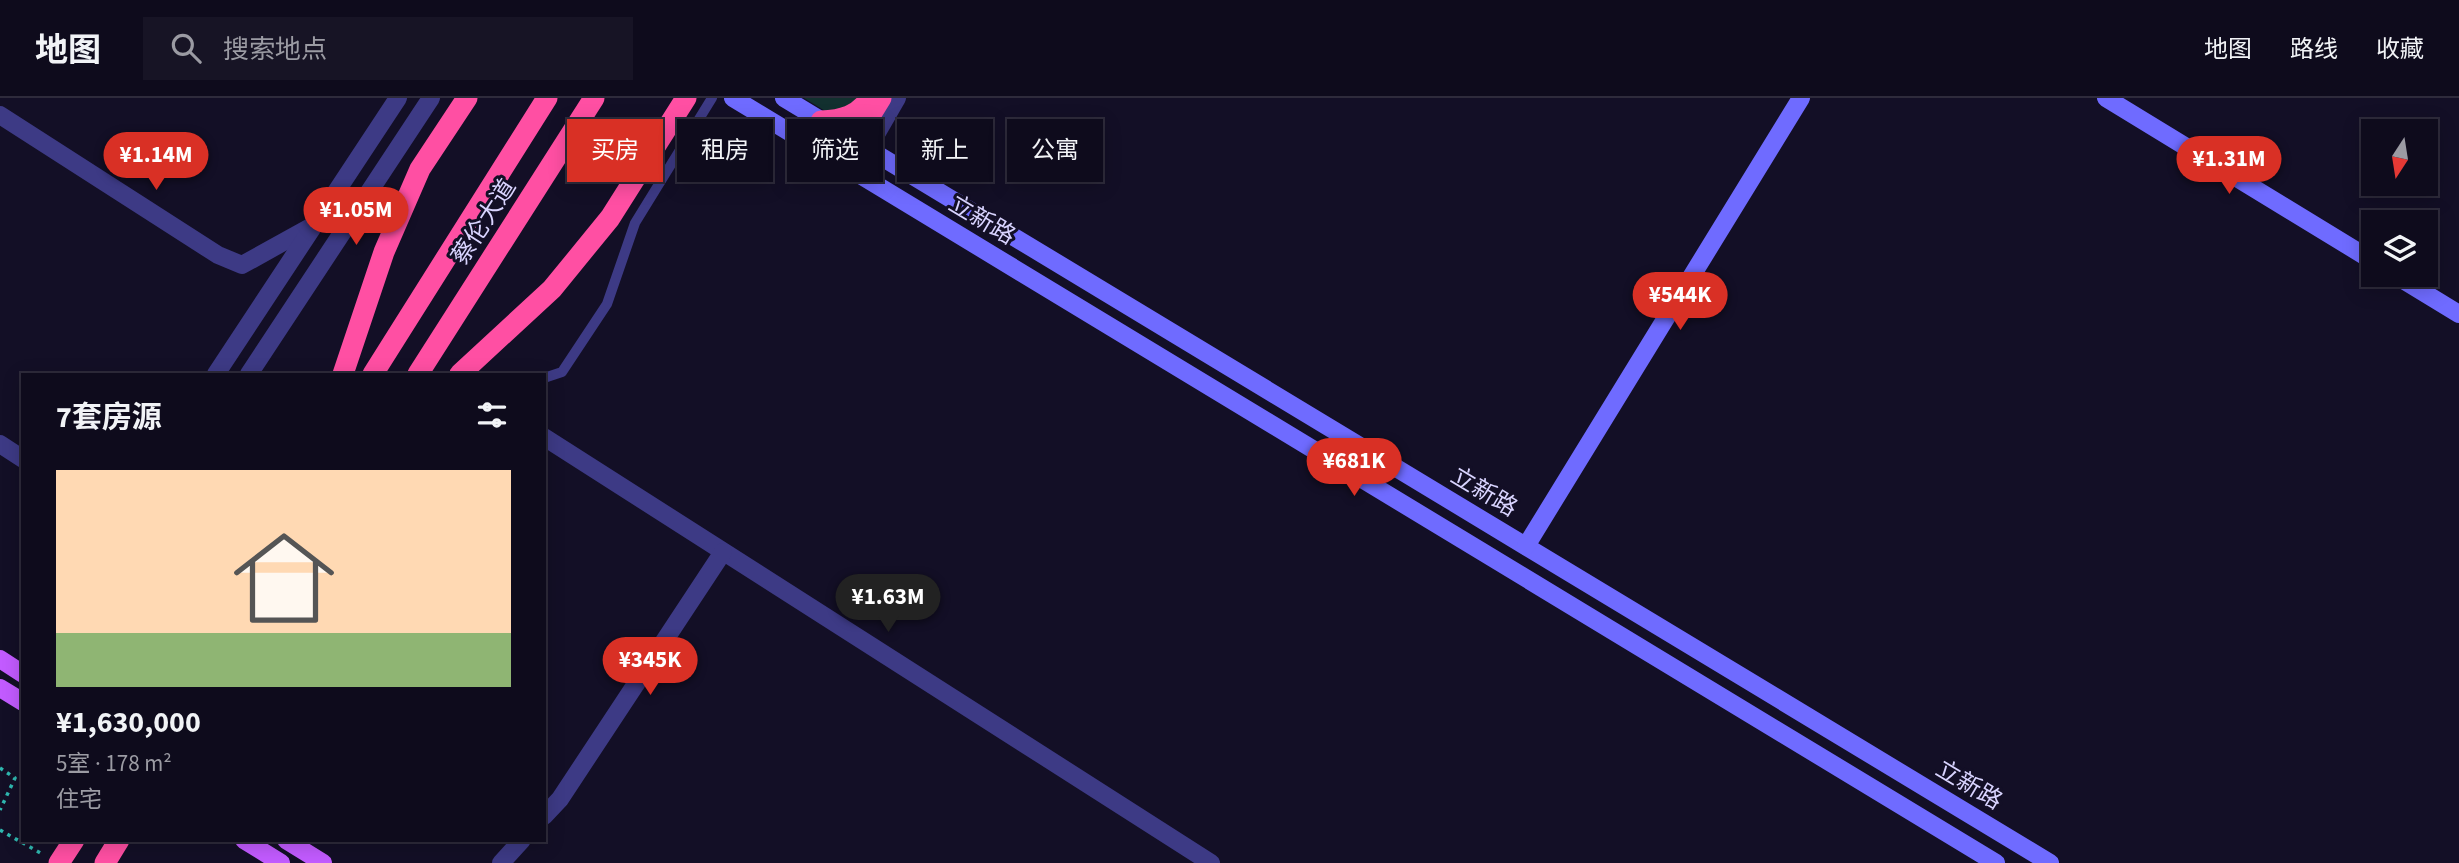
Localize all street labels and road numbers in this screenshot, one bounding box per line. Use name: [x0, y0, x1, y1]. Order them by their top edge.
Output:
street label: 蔡伦大道: [443, 172, 525, 272]
street label: 立新路: [942, 186, 1022, 254]
street label: 立新路: [1444, 458, 1524, 526]
street label: 立新路: [1929, 751, 2009, 819]

